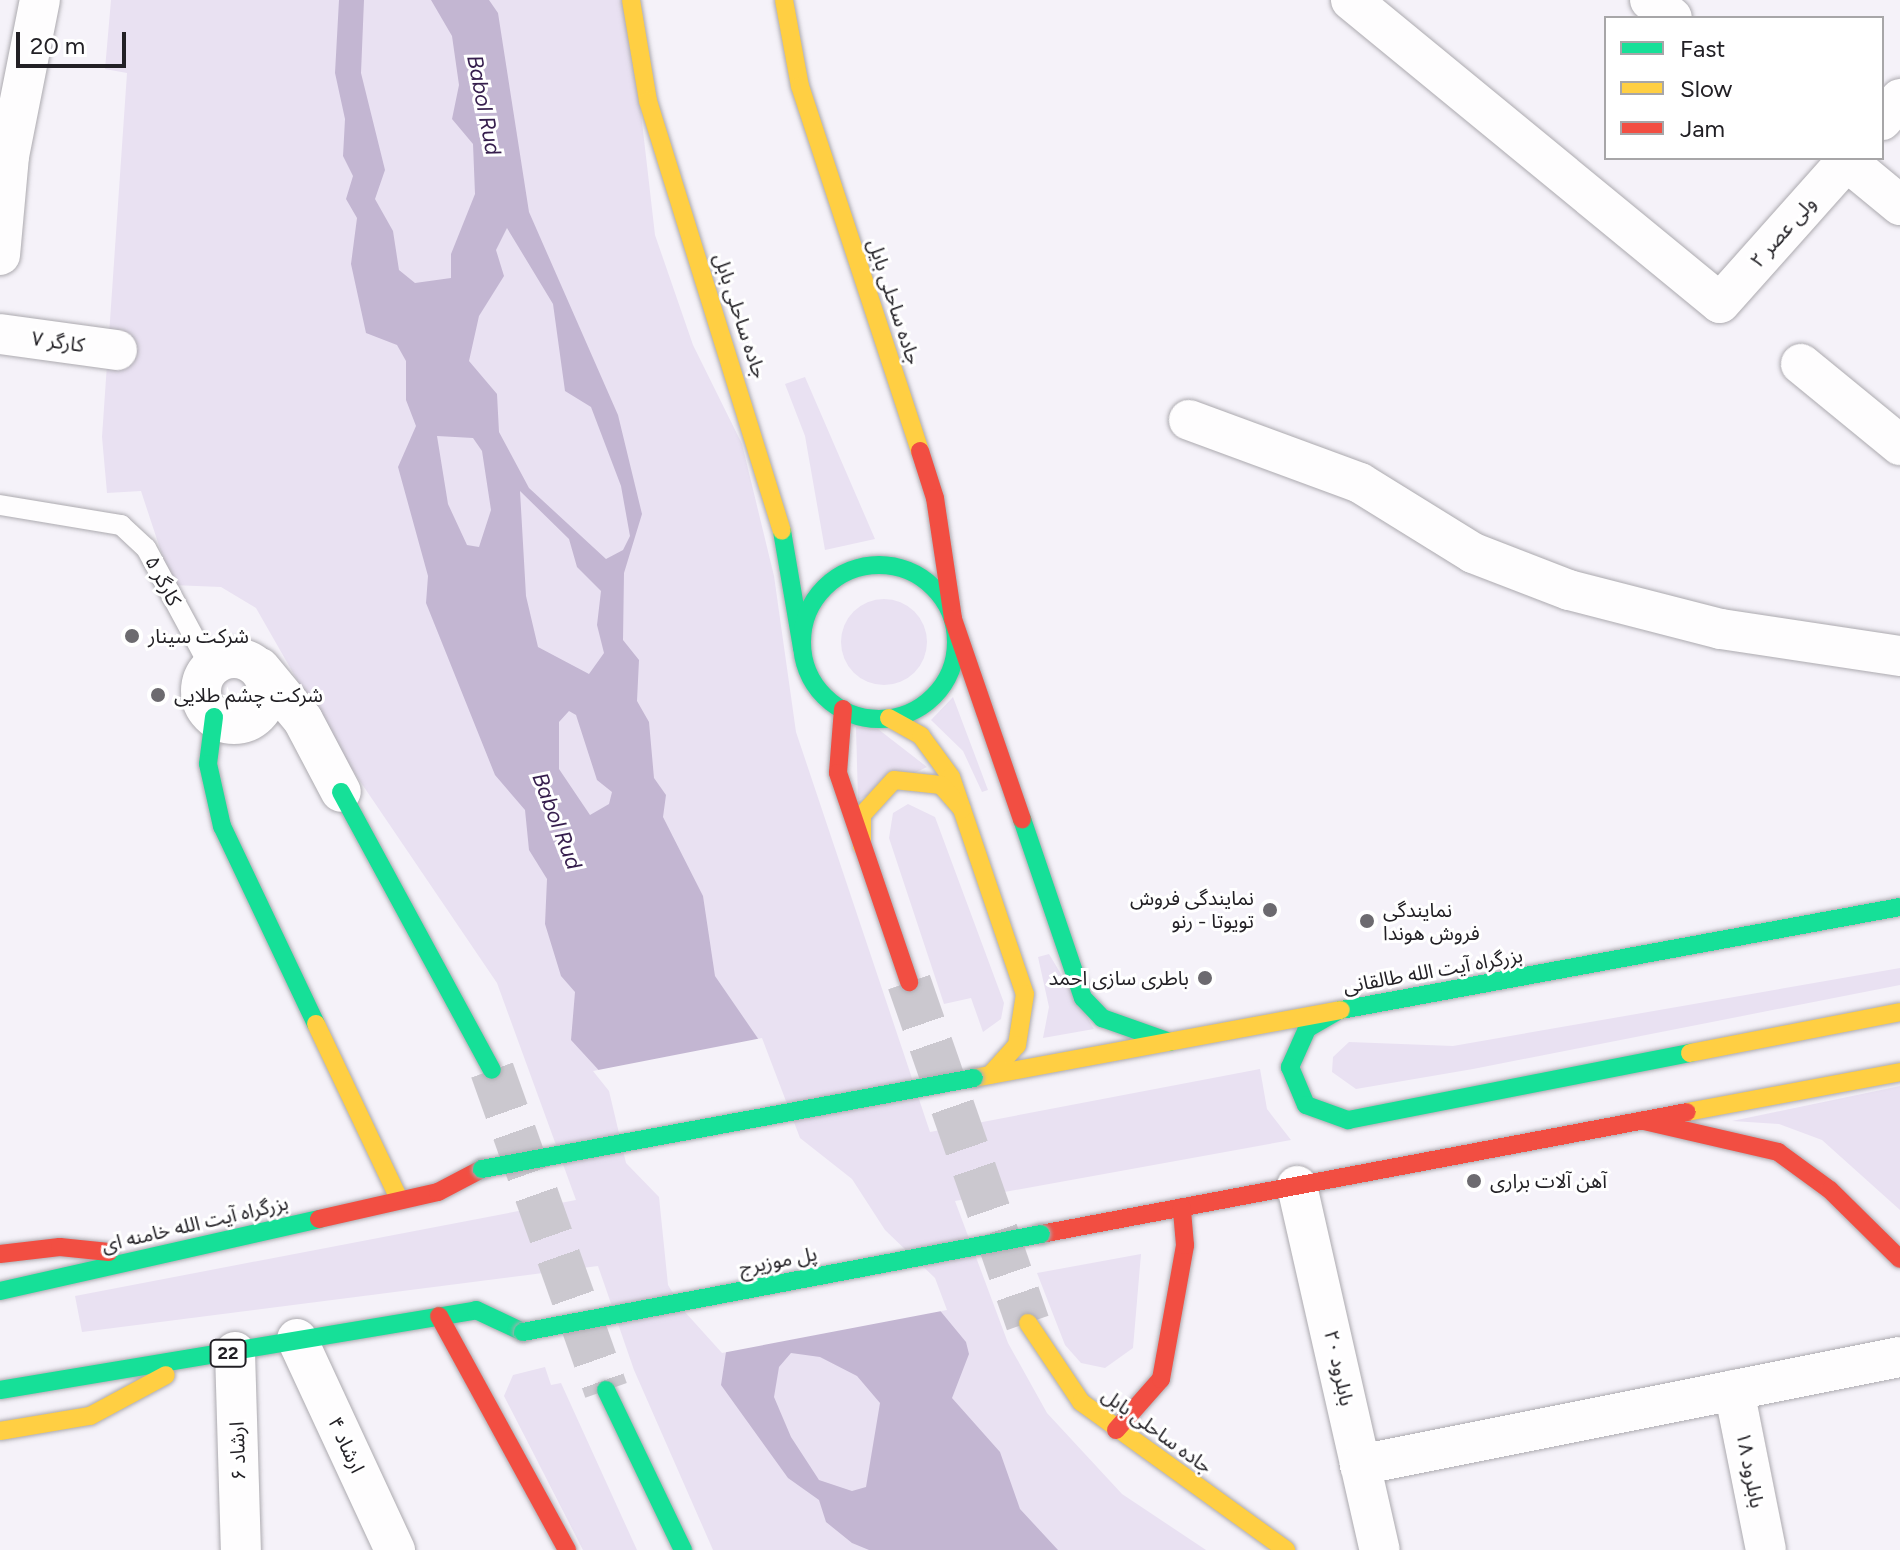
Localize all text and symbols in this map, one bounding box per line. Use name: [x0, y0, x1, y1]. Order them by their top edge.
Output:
scale bar: [20, 16, 130, 66]
legend: [1604, 16, 1884, 160]
text: 20 m: [30, 31, 85, 60]
text: Fast: [1680, 34, 1725, 63]
water label: Babol Rud: [461, 53, 507, 157]
text: Slow: [1680, 74, 1732, 103]
text: Jam: [1680, 114, 1725, 143]
street label: ولی عصر ۲: [1745, 192, 1821, 272]
street label: جاده ساحلی بایل: [862, 236, 926, 368]
street label: جاده ساحلی بابل: [708, 250, 772, 382]
street label: کارگر ۷: [30, 326, 86, 358]
street label: کارگر ۵: [140, 552, 186, 610]
place label: شرکت سینار: [148, 624, 249, 648]
marker: شرکت سینار: [123, 627, 141, 645]
place label: شرکت چشم طلایی: [174, 683, 323, 707]
marker: شرکت چشم طلایی: [149, 686, 167, 704]
water label: Babol Rud: [527, 769, 587, 873]
place label: نمایندگی فروش تویوتا - رنو: [1130, 886, 1254, 933]
place label: نمایندگی فروش هوندا: [1383, 898, 1480, 945]
marker: نمایندگی فروش تویوتا - رنو: [1261, 901, 1279, 919]
marker: نمایندگی فروش هوندا: [1358, 912, 1376, 930]
street label: بزرگراه آیت الله طالقانی: [1341, 943, 1525, 999]
place label: باطری سازی احمد: [1048, 966, 1189, 990]
marker: باطری سازی احمد: [1196, 969, 1214, 987]
place label: آهن آلات براری: [1490, 1169, 1607, 1193]
marker: آهن آلات براری: [1465, 1172, 1483, 1190]
street label: بزرگراه آیت الله خامنه ای: [99, 1191, 291, 1257]
street label: پل موزیرج: [737, 1242, 819, 1280]
street label: بابلرود ۲۰: [1319, 1328, 1359, 1408]
road number: 22: [208, 1339, 248, 1367]
street label: جاده ساحلی بابل: [1097, 1383, 1217, 1479]
street label: ارشاد ۴: [323, 1413, 369, 1477]
street label: ارشاد ۶: [225, 1421, 251, 1481]
street label: بابلرود ۱۸: [1731, 1430, 1769, 1510]

